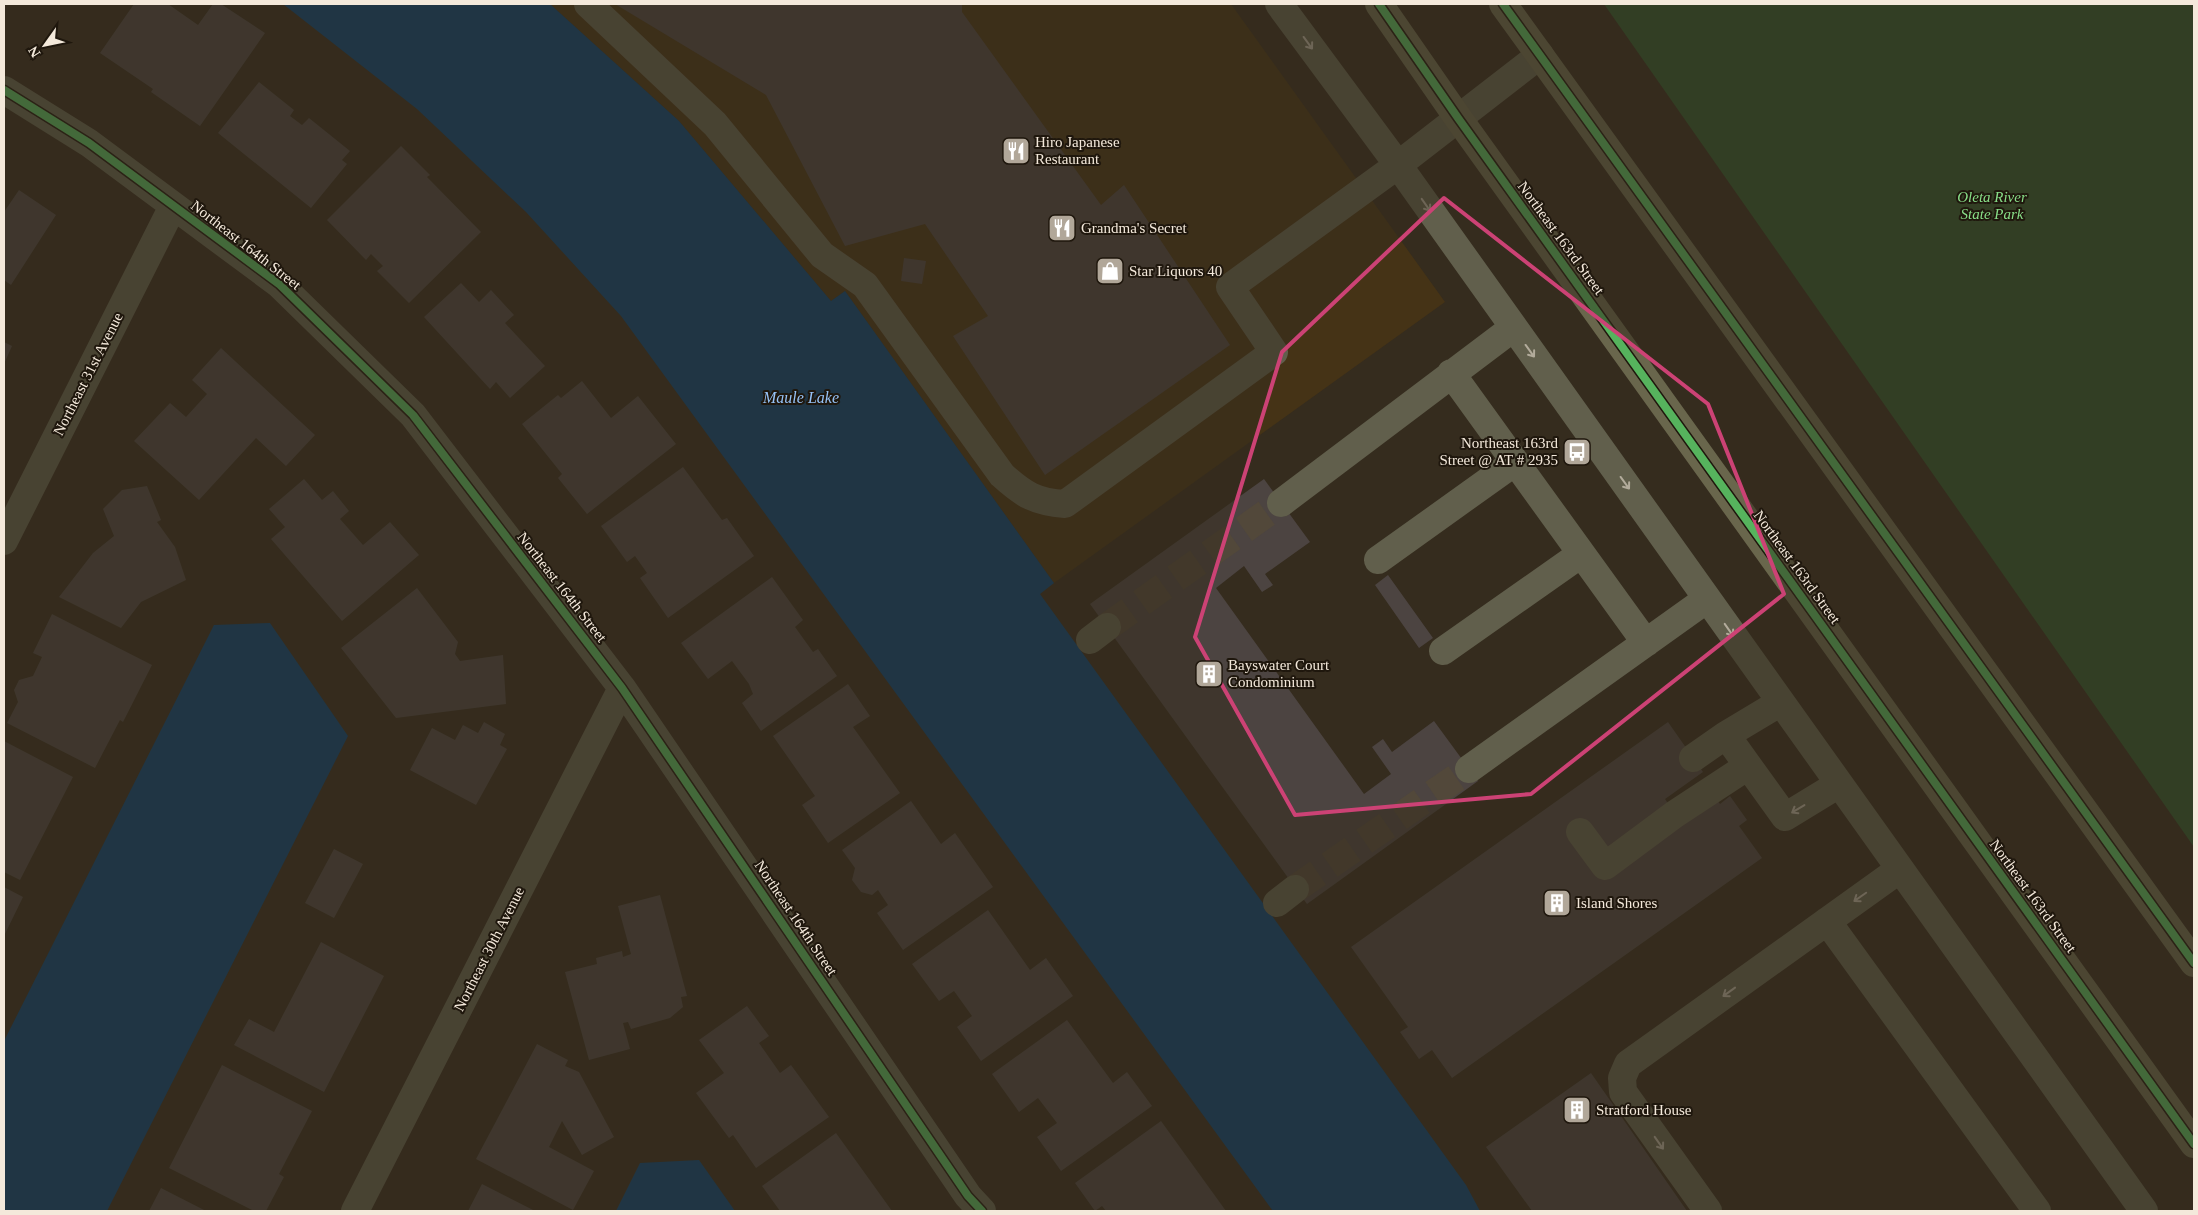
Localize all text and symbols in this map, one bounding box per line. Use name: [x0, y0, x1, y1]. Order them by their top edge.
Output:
north arrow: [20, 20, 70, 70]
one-way arrow: [1303, 36, 1313, 50]
text: N: [25, 43, 44, 60]
place label: Hiro Japanese Restaurant: [1035, 134, 1120, 167]
restaurant icon: Hiro Japanese Restaurant: [1001, 136, 1031, 166]
street label: Northeast 163rd Street: [1515, 178, 1608, 298]
park label: Oleta River State Park: [1957, 189, 2027, 222]
street label: Northeast 164th Street: [188, 197, 305, 293]
one-way arrow: [1421, 198, 1431, 212]
restaurant icon: Grandma's Secret: [1047, 213, 1077, 243]
place label: Grandma's Secret: [1081, 220, 1187, 236]
shop icon: Star Liquors 40: [1095, 256, 1125, 286]
place label: Star Liquors 40: [1129, 263, 1222, 279]
street label: Northeast 31st Avenue: [50, 310, 126, 438]
one-way arrow: [1525, 344, 1536, 357]
water label: Maule Lake: [762, 389, 839, 406]
place label: Northeast 163rd Street @ AT # 2935: [1439, 435, 1558, 468]
bus stop icon: Northeast 163rd Street @ AT # 2935: [1562, 437, 1592, 467]
one-way arrow: [1620, 476, 1630, 490]
street label: Northeast 163rd Street: [1751, 507, 1844, 627]
street label: Northeast 164th Street: [514, 529, 610, 646]
one-way arrow: [1724, 623, 1735, 636]
place label: Bayswater Court Condominium: [1228, 657, 1330, 690]
building icon: Bayswater Court Condominium: [1194, 659, 1224, 689]
one-way arrow: [1791, 805, 1805, 815]
street label: Northeast 163rd Street: [1987, 836, 2080, 956]
street label: Northeast 164th Street: [752, 858, 841, 979]
street label: Northeast 30th Avenue: [451, 884, 527, 1014]
building icon: Island Shores: [1542, 888, 1572, 918]
one-way arrow: [1854, 892, 1868, 902]
place label: Island Shores: [1576, 895, 1657, 911]
one-way arrow: [1722, 987, 1736, 997]
building icon: Stratford House: [1562, 1095, 1592, 1125]
place label: Stratford House: [1596, 1102, 1692, 1118]
one-way arrow: [1654, 1135, 1664, 1149]

